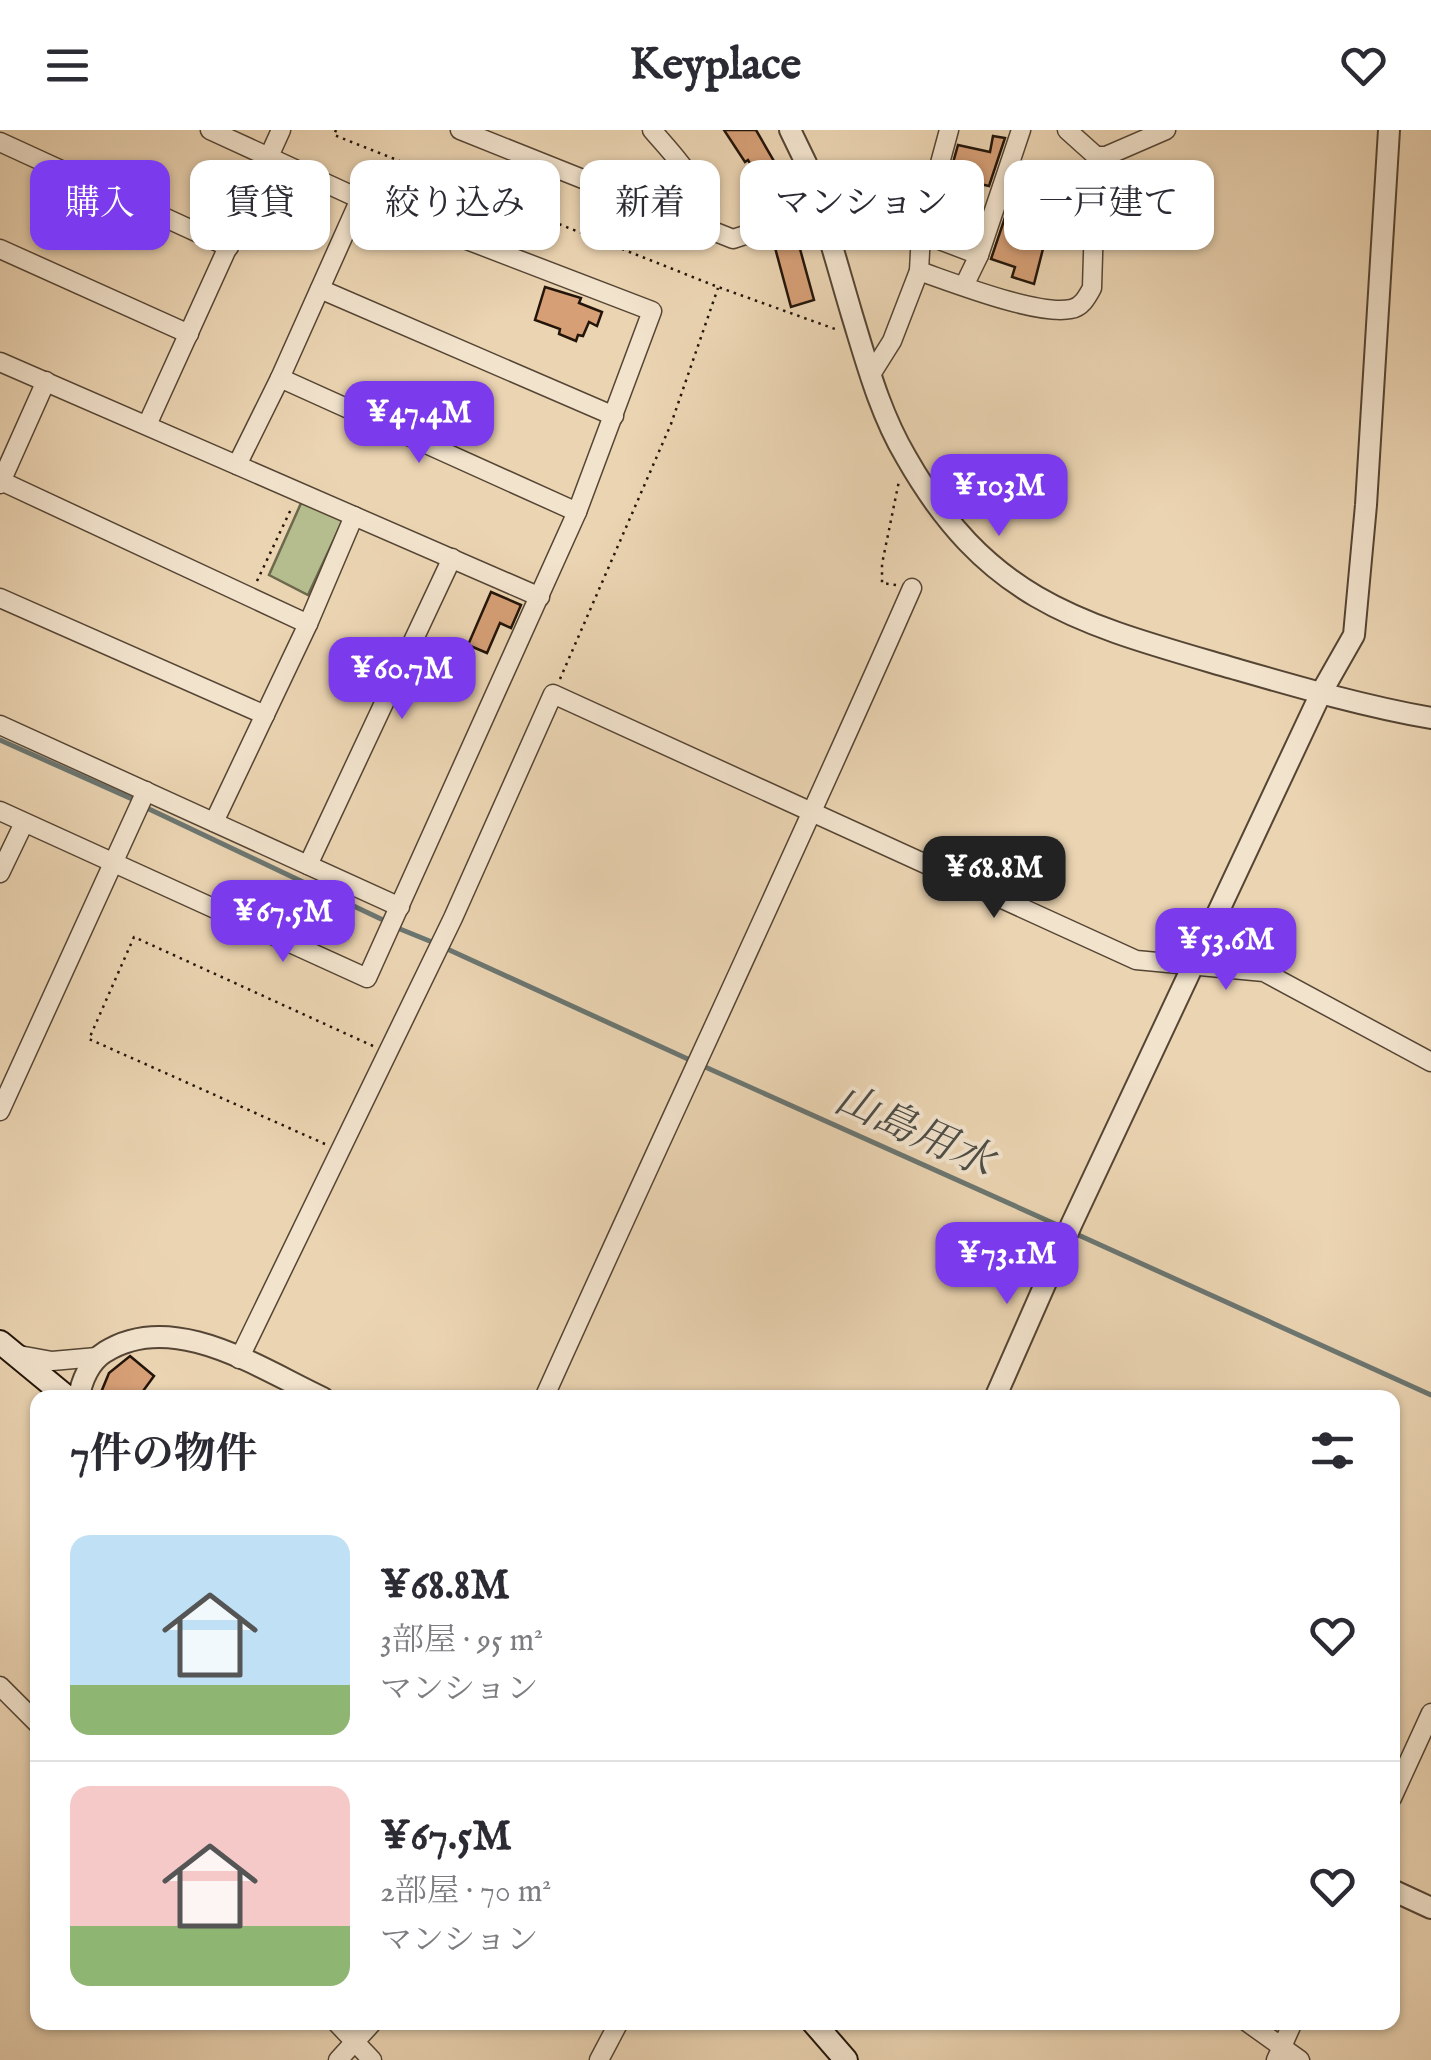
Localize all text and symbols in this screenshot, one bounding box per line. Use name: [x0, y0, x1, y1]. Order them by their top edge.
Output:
text: Keyplace: [630, 37, 801, 94]
icon: menu: [40, 38, 95, 93]
icon: heart: [1336, 38, 1391, 93]
chip: 購入: [30, 160, 170, 250]
chip: 賃貸: [190, 160, 330, 250]
chip: 絞り込み: [350, 160, 560, 250]
chip: 新着: [580, 160, 720, 250]
chip: マンション: [740, 160, 984, 250]
chip: 一戸建て: [1004, 160, 1214, 250]
pin: ¥47.4M: [338, 381, 500, 466]
text: ¥47.4M: [366, 393, 472, 434]
pin: ¥103M: [929, 454, 1069, 539]
text: ¥103M: [953, 466, 1045, 507]
pin: ¥60.7M: [321, 637, 483, 722]
text: ¥60.7M: [351, 649, 453, 690]
pin: ¥68.8M: [913, 836, 1075, 921]
text: ¥68.8M: [945, 848, 1043, 889]
pin: ¥67.5M: [202, 880, 364, 965]
text: ¥67.5M: [233, 892, 333, 933]
pin: ¥53.6M: [1145, 908, 1307, 993]
text: ¥53.6M: [1177, 920, 1275, 961]
water label: 山島用水: [826, 1074, 1005, 1192]
pin: ¥73.1M: [926, 1222, 1088, 1307]
text: ¥73.1M: [957, 1234, 1057, 1275]
icon: filters: [1305, 1423, 1360, 1478]
text: 7件の物件: [70, 1429, 258, 1482]
text: ¥68.8M: [380, 1560, 510, 1613]
icon: home: [150, 1575, 270, 1695]
icon: heart: [1305, 1608, 1360, 1663]
text: 3部屋 · 95 m²: [380, 1621, 543, 1662]
text: マンション: [380, 1670, 539, 1711]
text: ¥67.5M: [380, 1811, 512, 1864]
icon: home: [150, 1826, 270, 1946]
icon: heart: [1305, 1859, 1360, 1914]
text: 2部屋 · 70 m²: [380, 1872, 551, 1913]
text: マンション: [380, 1921, 539, 1962]

